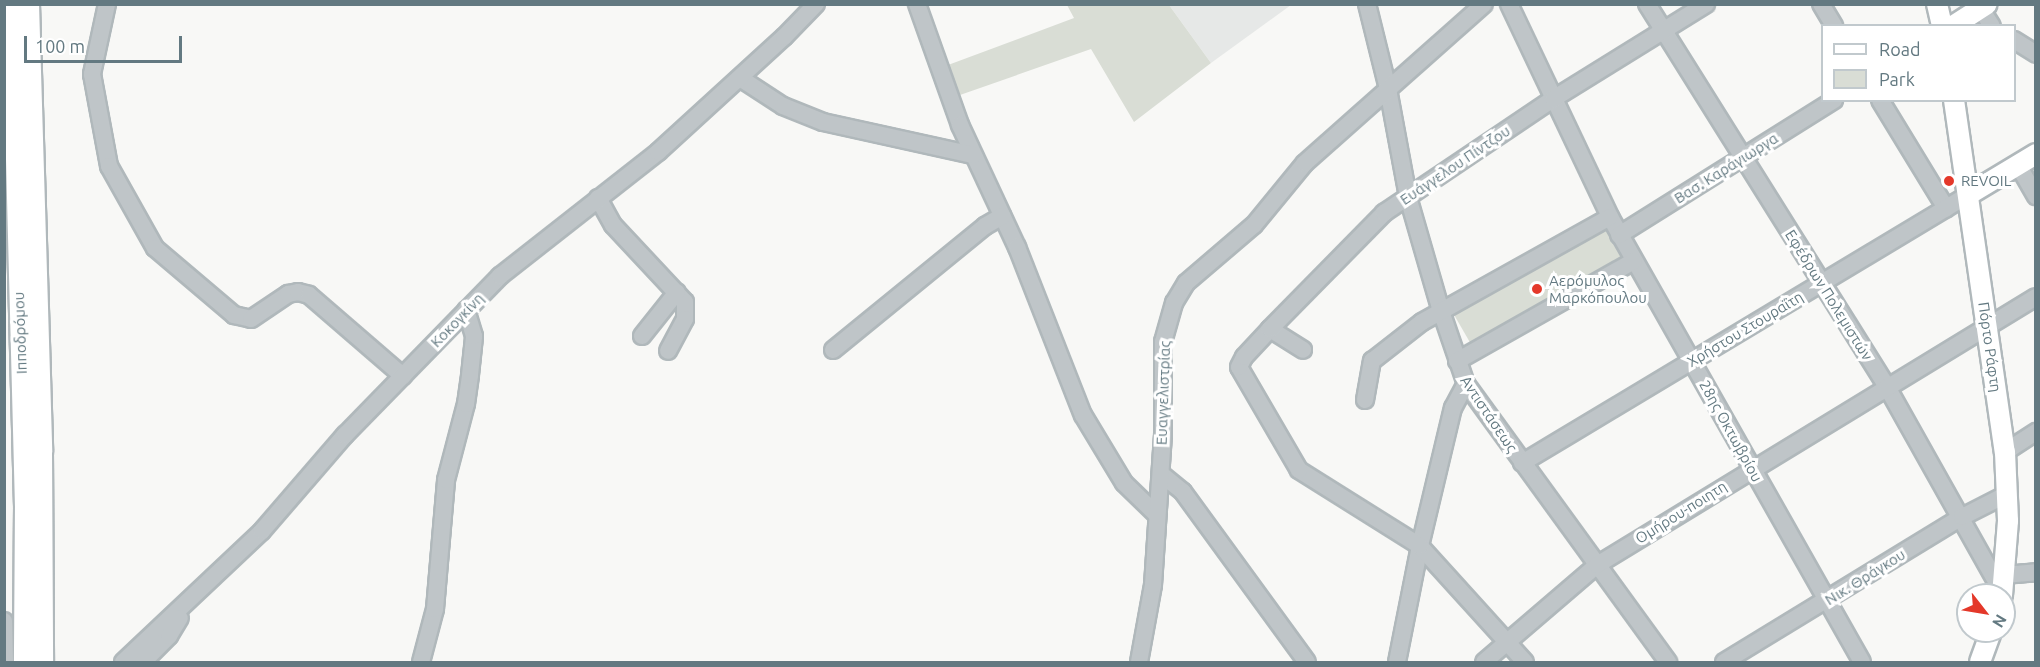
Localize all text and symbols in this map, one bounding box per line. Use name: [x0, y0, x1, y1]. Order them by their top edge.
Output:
scale bar: [27, 24, 184, 62]
legend: [1821, 24, 2016, 102]
text: 100 m: [35, 36, 85, 56]
text: Road: [1879, 39, 1921, 59]
text: Park: [1879, 69, 1915, 89]
street label: Ευάγγελου Πίντζου: [1397, 122, 1513, 208]
street label: Βασ. Καράγιωργα: [1671, 129, 1781, 207]
place label: REVOIL: [1961, 172, 2011, 190]
marker: REVOIL: [1942, 174, 1956, 188]
street label: Εφέδρων Πολεμιστών: [1782, 226, 1876, 364]
place label: Αερόμυλος Μαρκόπουλου: [1549, 271, 1647, 306]
marker: Αερόμυλος Μαρκόπουλου: [1530, 282, 1544, 296]
street label: Χρήστου Στουραΐτη: [1684, 287, 1806, 371]
street label: Κοκογκίνη: [427, 289, 487, 351]
street label: Ιπποδρόμου: [10, 292, 30, 374]
street label: Πόρτο Ράφτη: [1975, 301, 2005, 393]
street label: Ευαγγελιστρίας: [1152, 341, 1174, 445]
street label: Αντιστάσεως: [1457, 372, 1521, 456]
street label: 28ης Οκτωβρίου: [1696, 377, 1766, 485]
street label: Ομήρου-ποιητη: [1632, 477, 1730, 547]
street label: Νικ. Θράγκου: [1821, 545, 1909, 609]
north arrow: [1956, 583, 2016, 643]
text: N: [1989, 611, 2011, 631]

